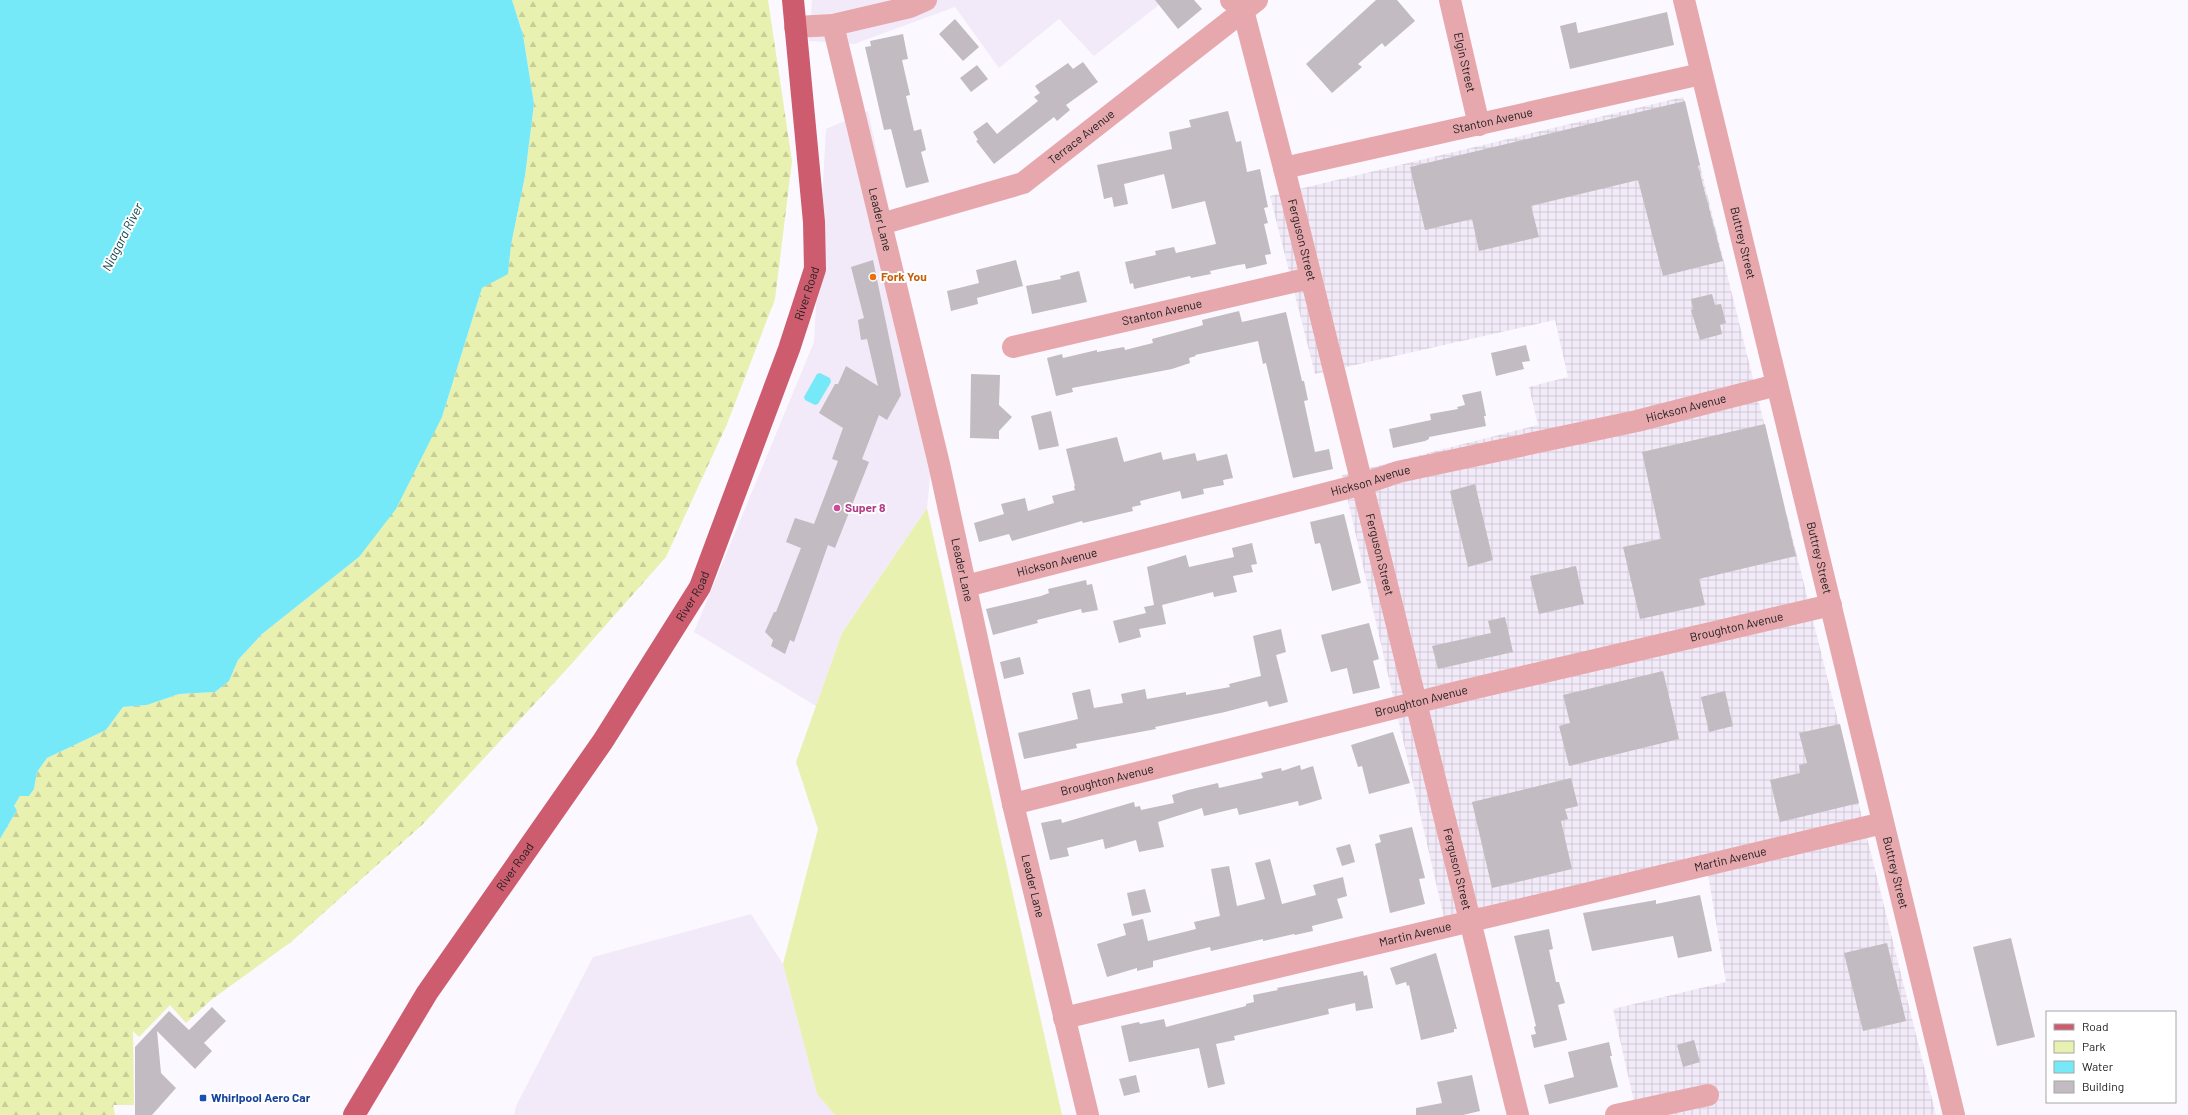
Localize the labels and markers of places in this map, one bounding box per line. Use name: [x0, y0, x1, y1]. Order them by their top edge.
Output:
place label: Fork You: [881, 269, 927, 283]
marker: Fork You: [868, 272, 878, 282]
place label: Super 8: [845, 500, 886, 514]
marker: Super 8: [832, 503, 842, 513]
place label: Whirlpool Aero Car: [211, 1090, 311, 1104]
marker: Whirlpool Aero Car: [198, 1093, 208, 1103]

